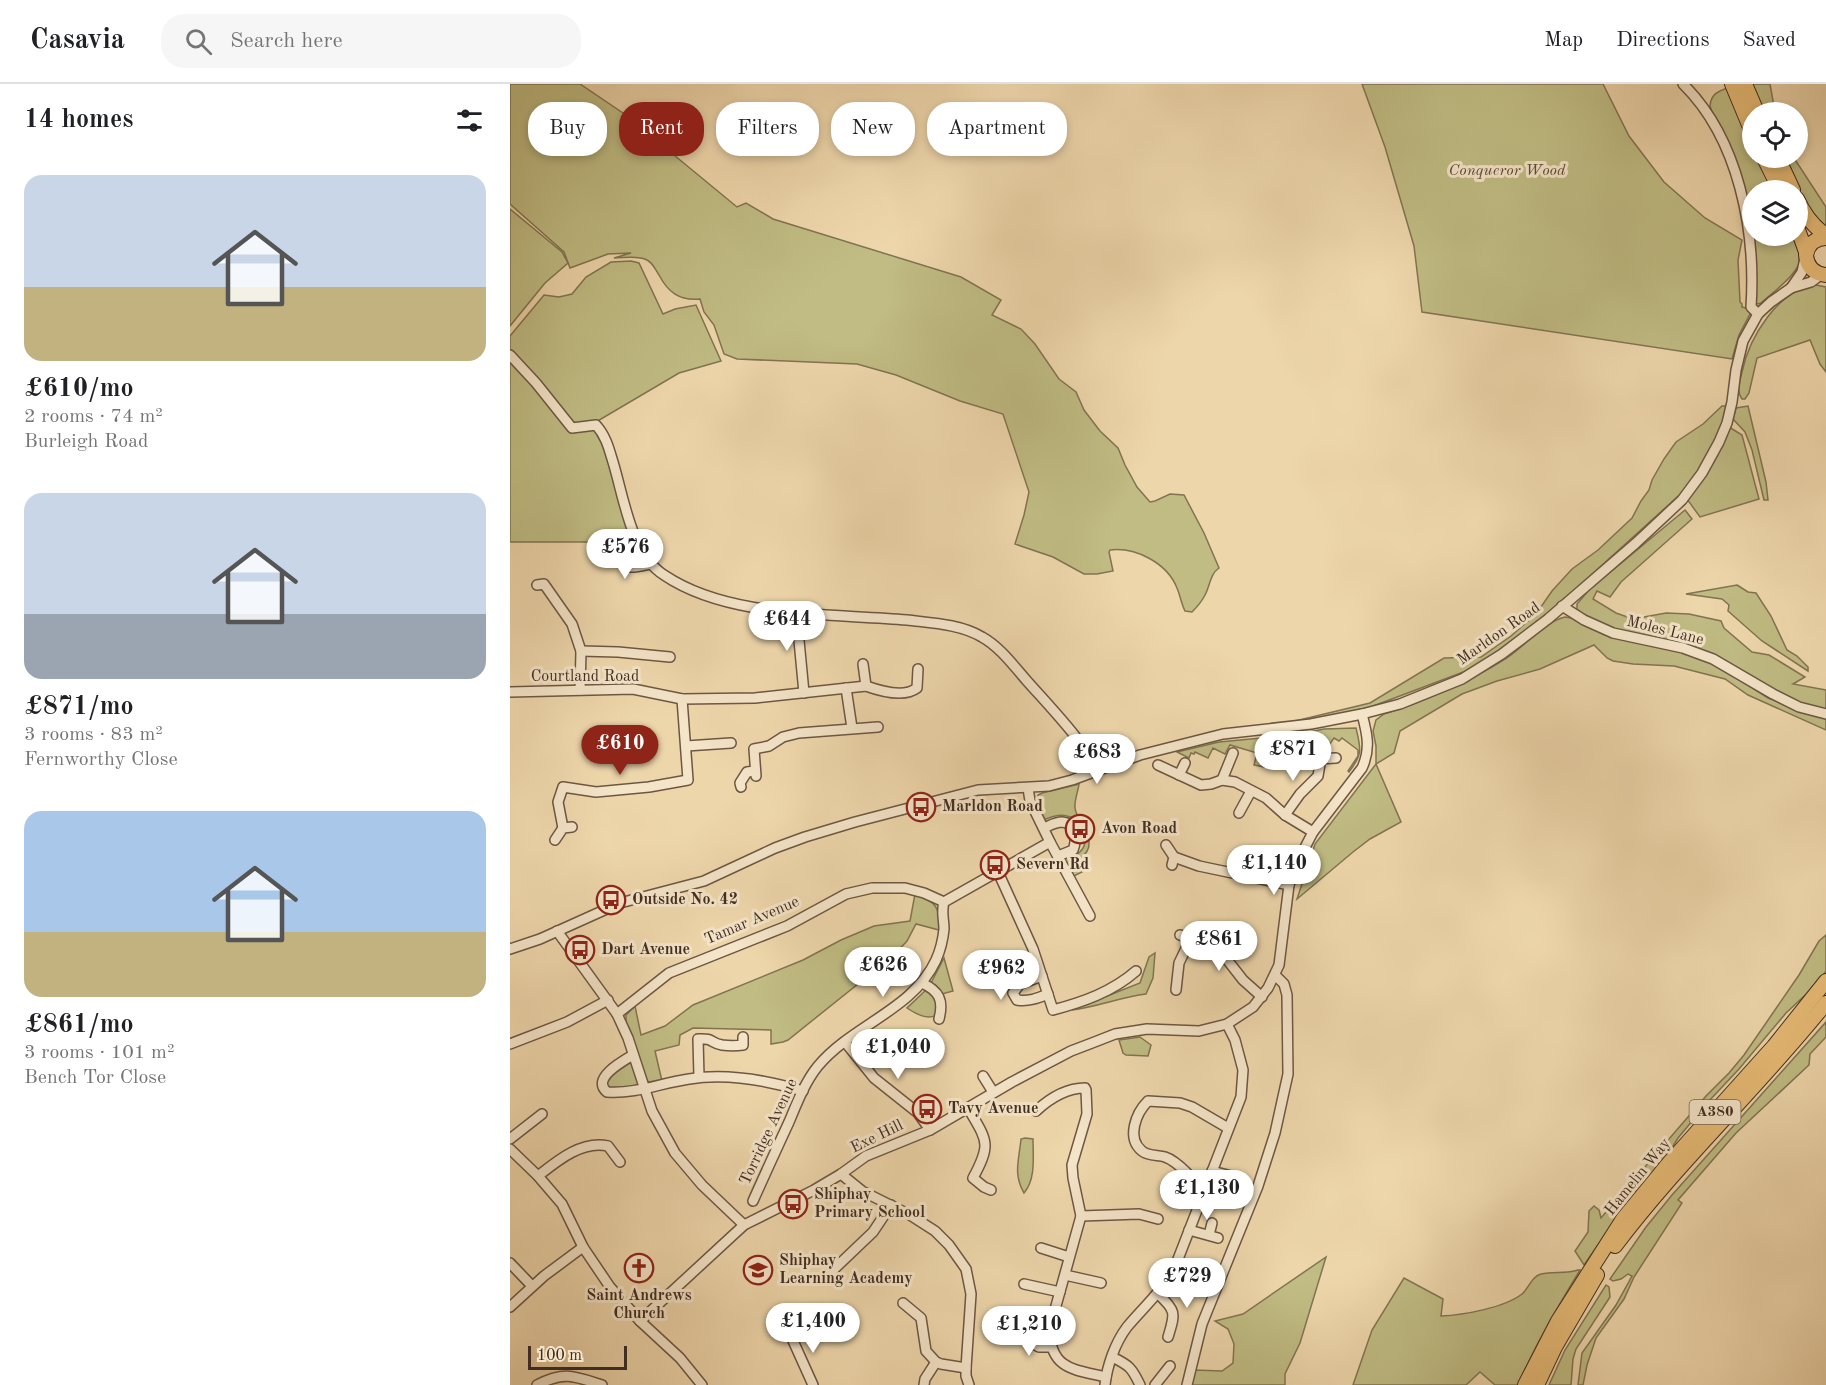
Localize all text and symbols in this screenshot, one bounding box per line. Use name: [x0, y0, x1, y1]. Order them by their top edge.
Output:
search box: [161, 14, 581, 68]
icon: search: [182, 25, 215, 58]
text: Casavia: [30, 27, 125, 55]
text: Search here: [230, 30, 343, 52]
text: Map: [1544, 30, 1583, 51]
text: Directions: [1616, 30, 1710, 51]
text: Saved: [1743, 30, 1796, 51]
chip: Buy: [528, 102, 607, 156]
chip: Rent: [619, 102, 704, 156]
chip: Filters: [716, 102, 819, 156]
chip: New: [831, 102, 915, 156]
chip: Apartment: [927, 102, 1067, 156]
map controls: [1742, 102, 1808, 246]
button: locate: [1742, 102, 1808, 168]
icon: filters: [453, 104, 486, 137]
text: 14 homes: [24, 107, 133, 133]
park label: Conqueror Wood: [1449, 163, 1566, 179]
button: layers: [1742, 180, 1808, 246]
icon: home: [201, 214, 309, 322]
text: £610/mo: [24, 376, 134, 402]
text: 2 rooms · 74 m²: [24, 407, 163, 427]
text: Burleigh Road: [24, 432, 149, 452]
pin: £576: [589, 529, 661, 580]
icon: home: [201, 532, 309, 640]
text: £576: [600, 538, 650, 558]
street label: Marldon Road: [1455, 600, 1543, 668]
pin: £644: [751, 601, 823, 652]
text: £644: [762, 610, 812, 630]
street label: Moles Lane: [1625, 614, 1705, 648]
street label: Courtland Road: [531, 669, 639, 685]
text: £871/mo: [24, 694, 134, 720]
text: 3 rooms · 83 m²: [24, 725, 163, 745]
pin: £610: [584, 725, 656, 776]
pin: £871: [1257, 731, 1329, 782]
text: £610: [595, 734, 645, 754]
pin: £683: [1061, 734, 1133, 785]
text: £871: [1268, 740, 1318, 760]
text: £683: [1072, 743, 1122, 763]
text: Fernworthy Close: [24, 750, 178, 770]
bus stop icon: Marldon Road: [905, 791, 937, 823]
place label: Marldon Road: [942, 799, 1043, 815]
bus stop icon: Avon Road: [1064, 813, 1096, 845]
place label: Avon Road: [1101, 821, 1178, 837]
pin: £1,140: [1225, 845, 1323, 896]
bus stop icon: Severn Rd: [979, 849, 1011, 881]
icon: home: [201, 850, 309, 958]
text: £1,140: [1241, 854, 1307, 874]
place label: Severn Rd: [1016, 857, 1090, 873]
bus stop icon: Outside No. 42: [595, 884, 627, 916]
place label: Outside No. 42: [632, 892, 738, 908]
street label: Tamar Avenue: [702, 894, 802, 948]
pin: £861: [1183, 921, 1255, 972]
text: £861: [1194, 930, 1244, 950]
bus stop icon: Dart Avenue: [564, 934, 596, 966]
place label: Dart Avenue: [601, 942, 690, 958]
pin: £626: [847, 947, 919, 998]
pin: £962: [965, 950, 1037, 1001]
text: £626: [858, 956, 908, 976]
text: £962: [976, 959, 1026, 979]
text: £861/mo: [24, 1012, 134, 1038]
pin: £1,040: [849, 1029, 947, 1080]
text: £1,040: [865, 1038, 931, 1058]
text: 3 rooms · 101 m²: [24, 1043, 174, 1063]
text: Bench Tor Close: [24, 1068, 166, 1088]
street label: Torridge Avenue: [737, 1076, 801, 1188]
bus stop icon: Tavy Avenue: [911, 1093, 943, 1125]
road number: A380: [1690, 1100, 1740, 1124]
place label: Tavy Avenue: [948, 1101, 1038, 1117]
street label: Exe Hill: [848, 1117, 906, 1157]
street label: Hamelin Way: [1602, 1135, 1674, 1219]
pin: £1,130: [1158, 1170, 1256, 1221]
text: £1,130: [1174, 1179, 1240, 1199]
place label: Shiphay Primary School: [814, 1187, 925, 1221]
bus stop icon: Shiphay Primary School: [777, 1188, 809, 1220]
church icon: Saint Andrews Church: [623, 1252, 655, 1284]
place label: Shiphay Learning Academy: [779, 1253, 913, 1287]
school or university icon: Shiphay Learning Academy: [742, 1254, 774, 1286]
pin: £729: [1151, 1258, 1223, 1309]
text: £729: [1162, 1267, 1212, 1287]
place label: Saint Andrews Church: [586, 1288, 692, 1322]
pin: £1,400: [764, 1303, 862, 1354]
pin: £1,210: [980, 1306, 1078, 1357]
text: £1,400: [780, 1312, 846, 1332]
text: £1,210: [996, 1315, 1062, 1335]
scale bar: [528, 1343, 627, 1370]
text: 100 m: [537, 1348, 582, 1364]

